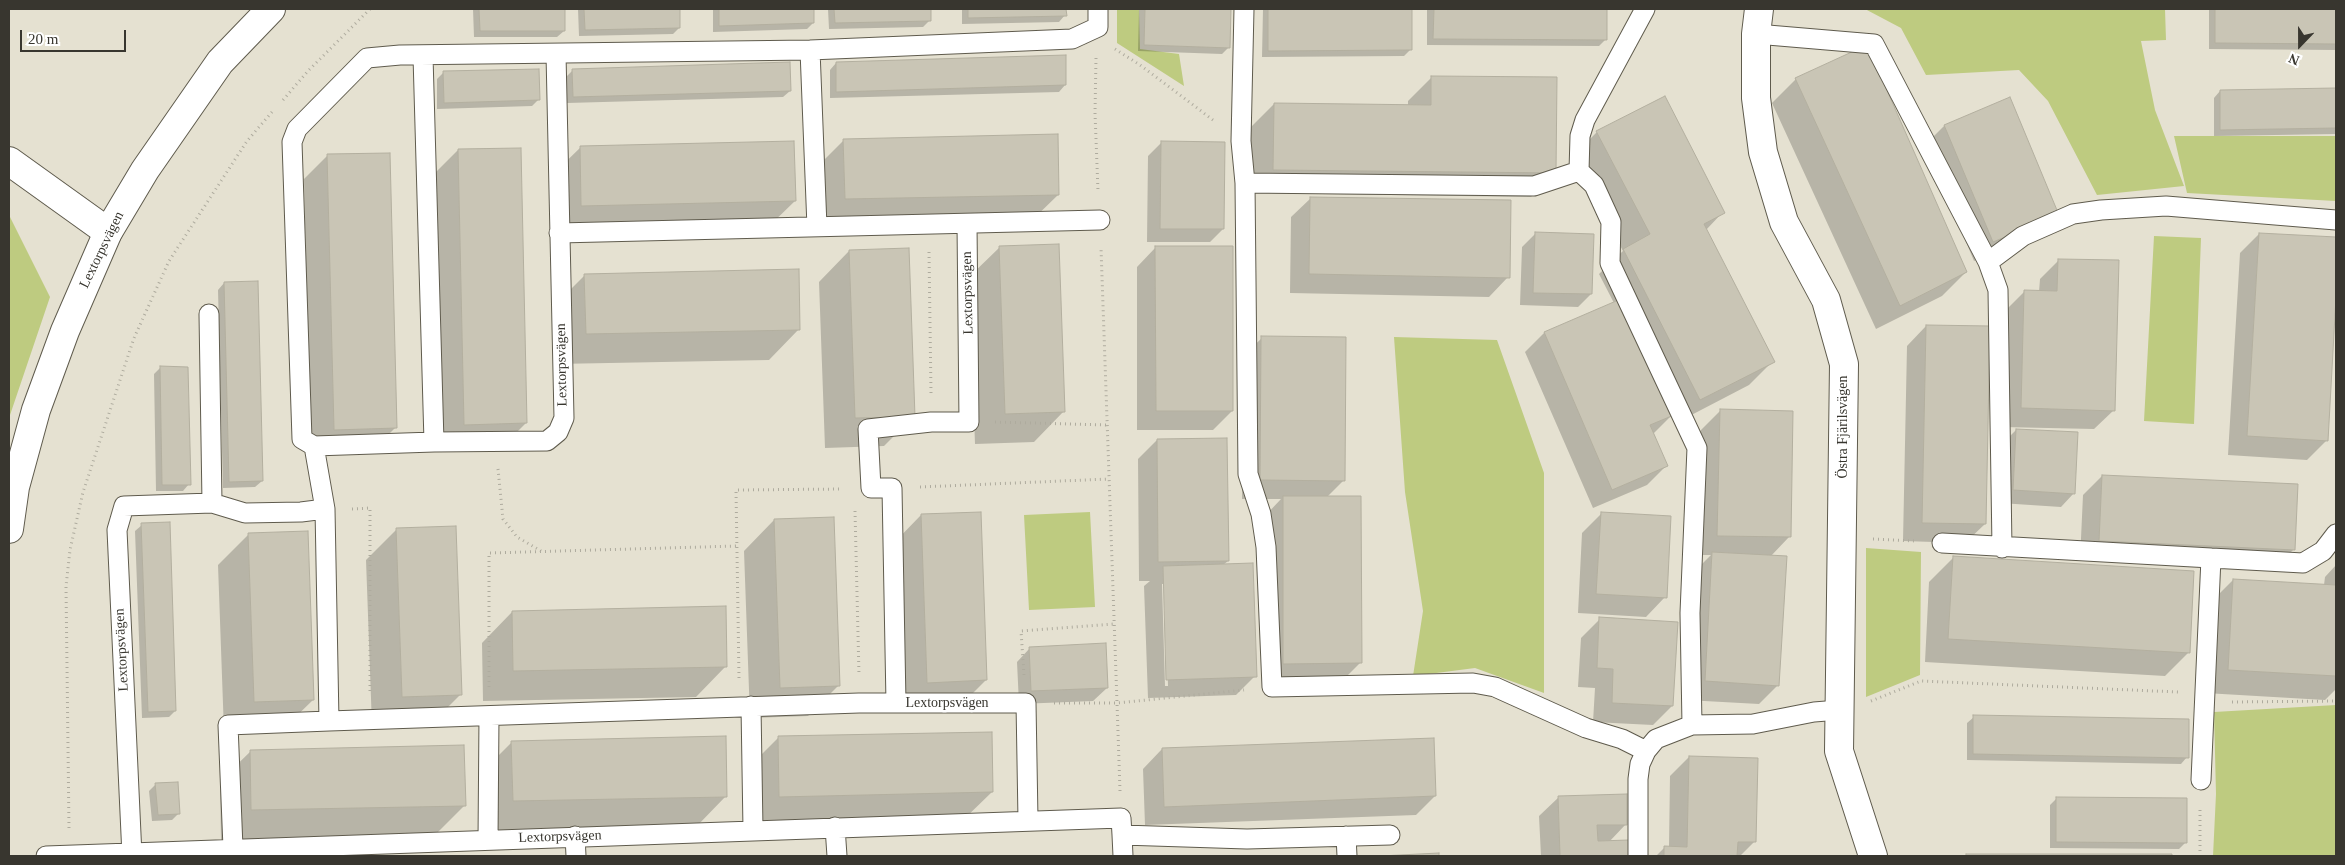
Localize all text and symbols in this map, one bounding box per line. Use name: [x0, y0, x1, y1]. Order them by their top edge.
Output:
scale bar: [22, 20, 129, 52]
north arrow: [2275, 20, 2325, 70]
text: 20 m: [28, 31, 58, 47]
text: N: [2287, 51, 2302, 68]
street label: Lextorpsvägen: [76, 209, 128, 291]
street label: Lextorpsvägen: [959, 251, 977, 335]
street label: Lextorpsvägen: [553, 323, 571, 407]
street label: Östra Fjärilsvägen: [1835, 375, 1851, 479]
street label: Lextorpsvägen: [111, 608, 133, 692]
street label: Lextorpsvägen: [905, 695, 989, 711]
street label: Lextorpsvägen: [518, 827, 602, 847]

